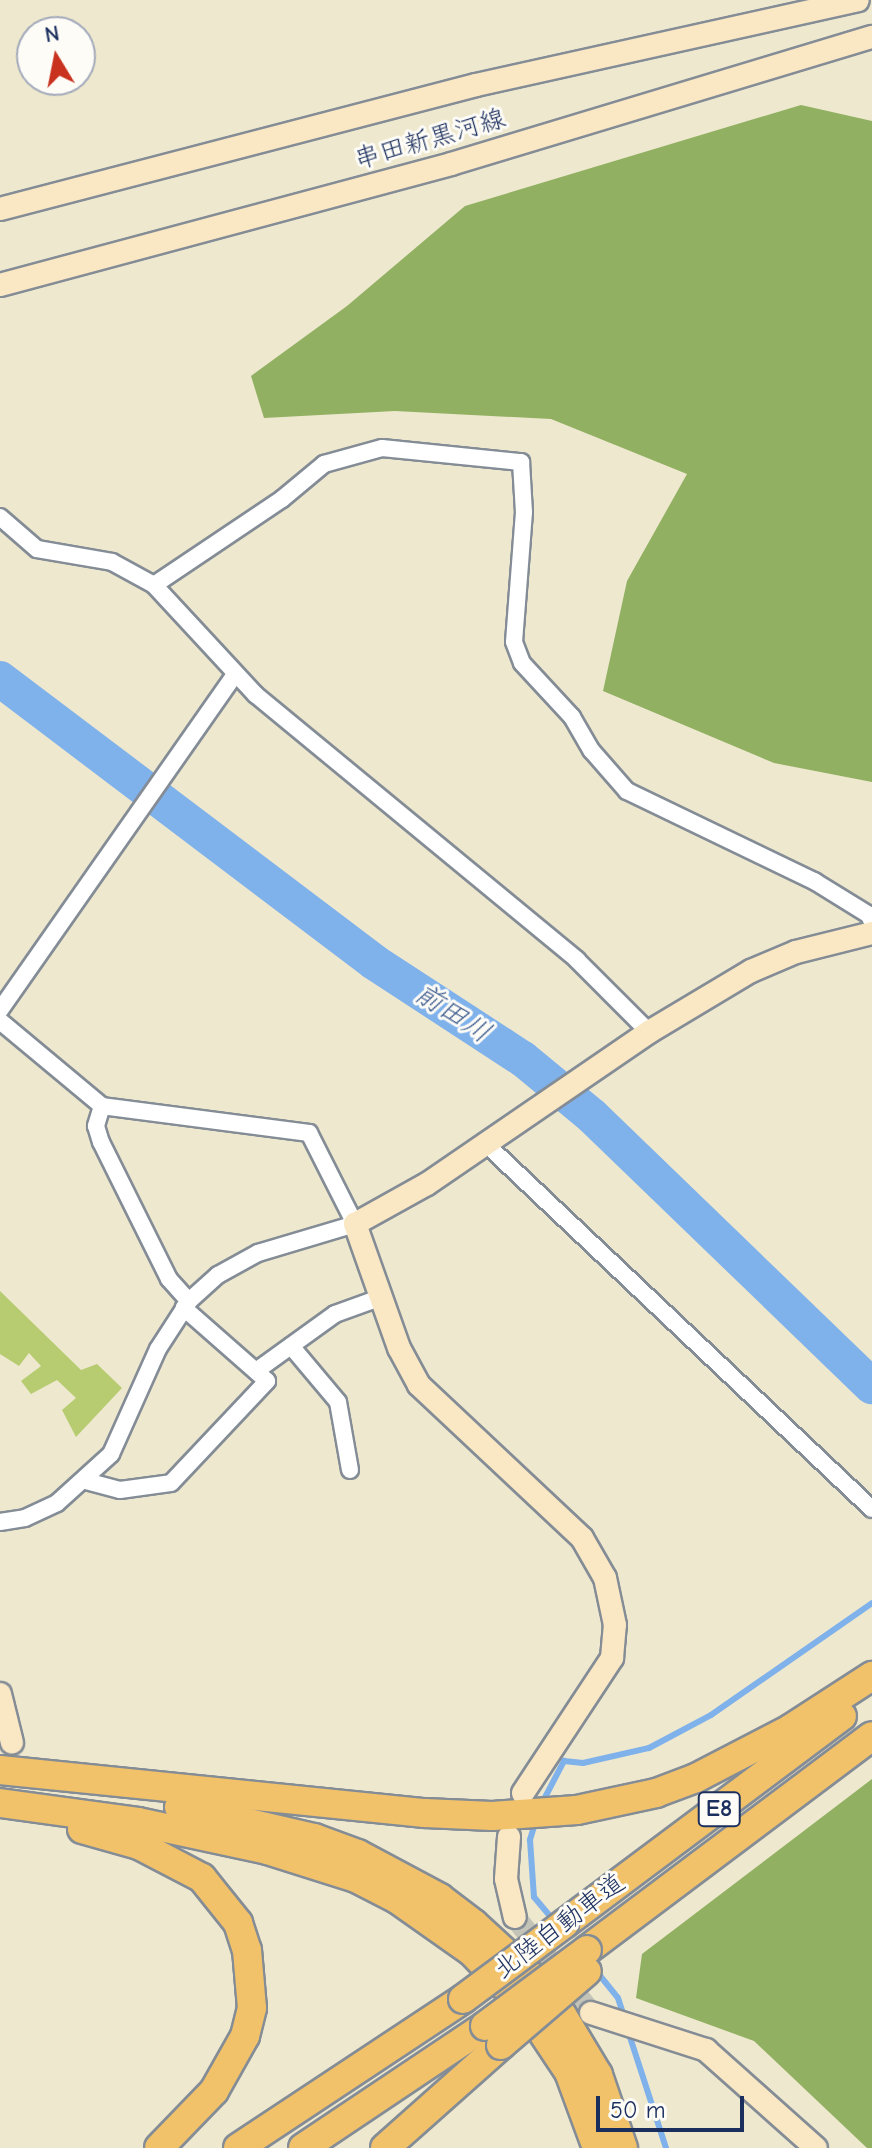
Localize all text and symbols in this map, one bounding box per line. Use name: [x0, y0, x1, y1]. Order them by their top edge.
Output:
north arrow: [16, 16, 96, 96]
text: N: [43, 20, 62, 48]
street label: 串田新黒河線: [351, 104, 509, 176]
water label: 前田川: [409, 976, 497, 1050]
road number: E8: [697, 1789, 741, 1829]
street label: 北陸自動車道: [488, 1868, 632, 1986]
scale bar: [600, 2080, 748, 2130]
text: 50 m: [610, 2096, 666, 2124]

